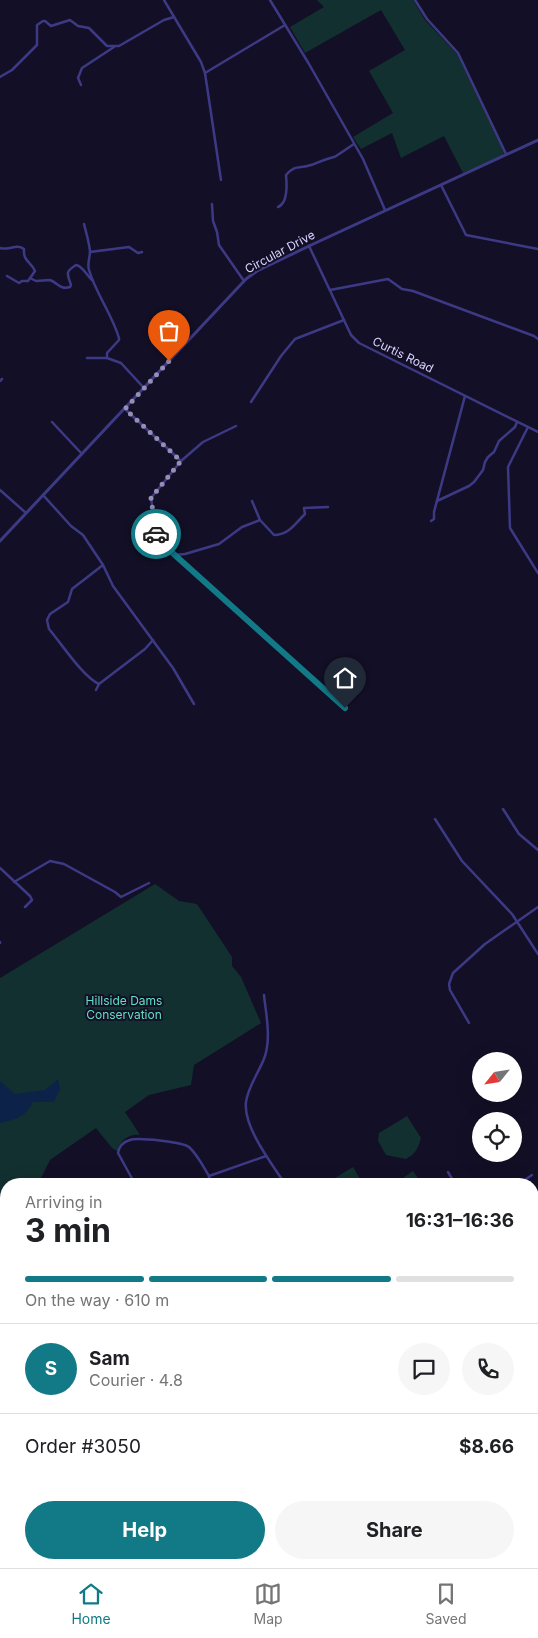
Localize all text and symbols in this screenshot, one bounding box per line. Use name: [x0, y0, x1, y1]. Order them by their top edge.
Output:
street label: Circular Drive: [242, 227, 317, 276]
pin: [148, 310, 190, 361]
icon: bag: [155, 317, 183, 345]
street label: Curtis Road: [370, 333, 436, 376]
courier: [131, 509, 181, 559]
icon: car: [142, 520, 170, 548]
pin: [324, 657, 366, 708]
icon: home: [331, 664, 359, 692]
park label: Hillside Dams Conservation: [86, 993, 162, 1022]
north arrow: [472, 1052, 522, 1102]
map controls: [472, 1052, 522, 1162]
button: locate: [472, 1112, 522, 1162]
text: Arriving in: [25, 1192, 102, 1212]
text: 16:31–16:36: [406, 1209, 514, 1232]
text: 3 min: [25, 1211, 111, 1250]
text: On the way · 610 m: [25, 1290, 169, 1310]
button: chat: [398, 1343, 450, 1395]
button: phone: [462, 1343, 514, 1395]
text: Sam: [89, 1347, 130, 1370]
text: S: [45, 1357, 57, 1380]
text: Courier · 4.8: [89, 1370, 183, 1390]
text: Order #3050: [25, 1435, 141, 1458]
text: $8.66: [459, 1435, 514, 1458]
button: Help: [25, 1501, 265, 1559]
button: Share: [275, 1501, 514, 1559]
tab: Home: [71, 1580, 111, 1627]
tab: Map: [254, 1580, 283, 1627]
tab: Saved: [426, 1580, 467, 1627]

